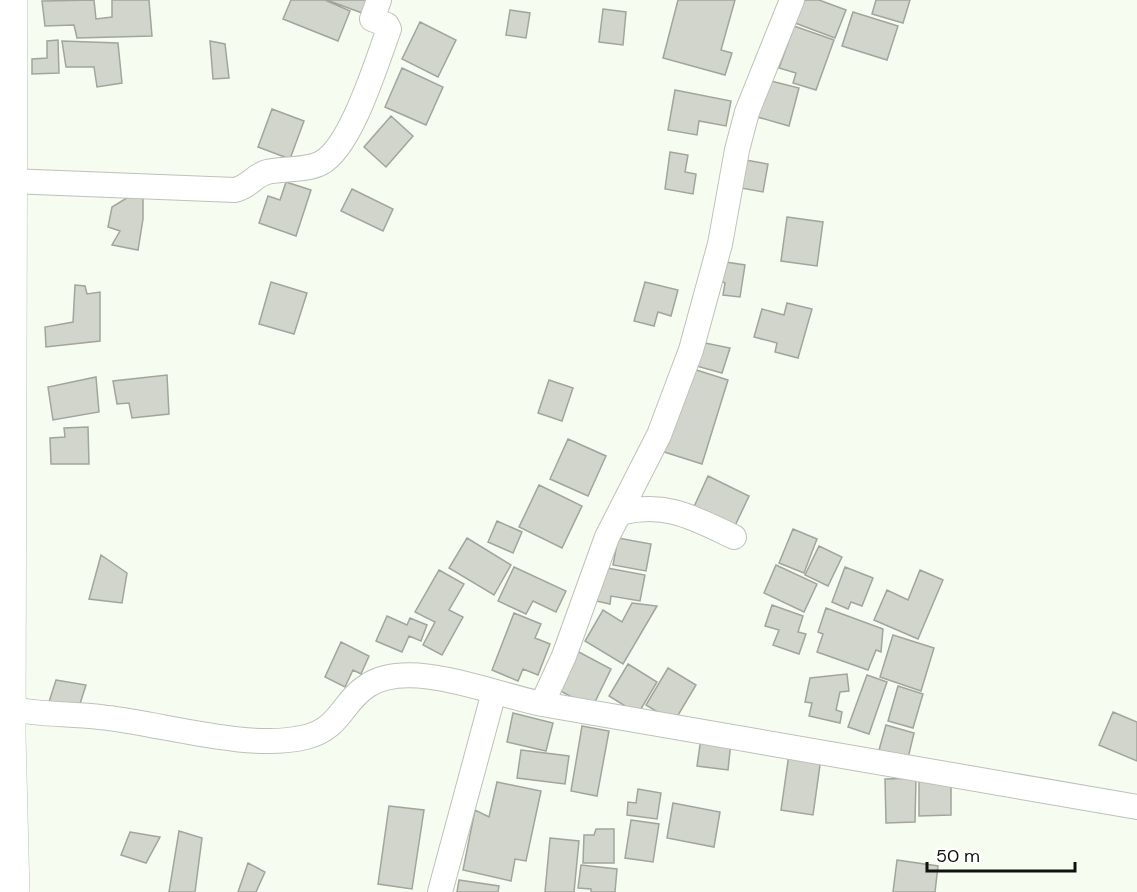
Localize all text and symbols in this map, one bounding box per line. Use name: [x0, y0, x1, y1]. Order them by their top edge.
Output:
scale bar: [927, 835, 1076, 873]
text: 50 m: [936, 844, 980, 868]

